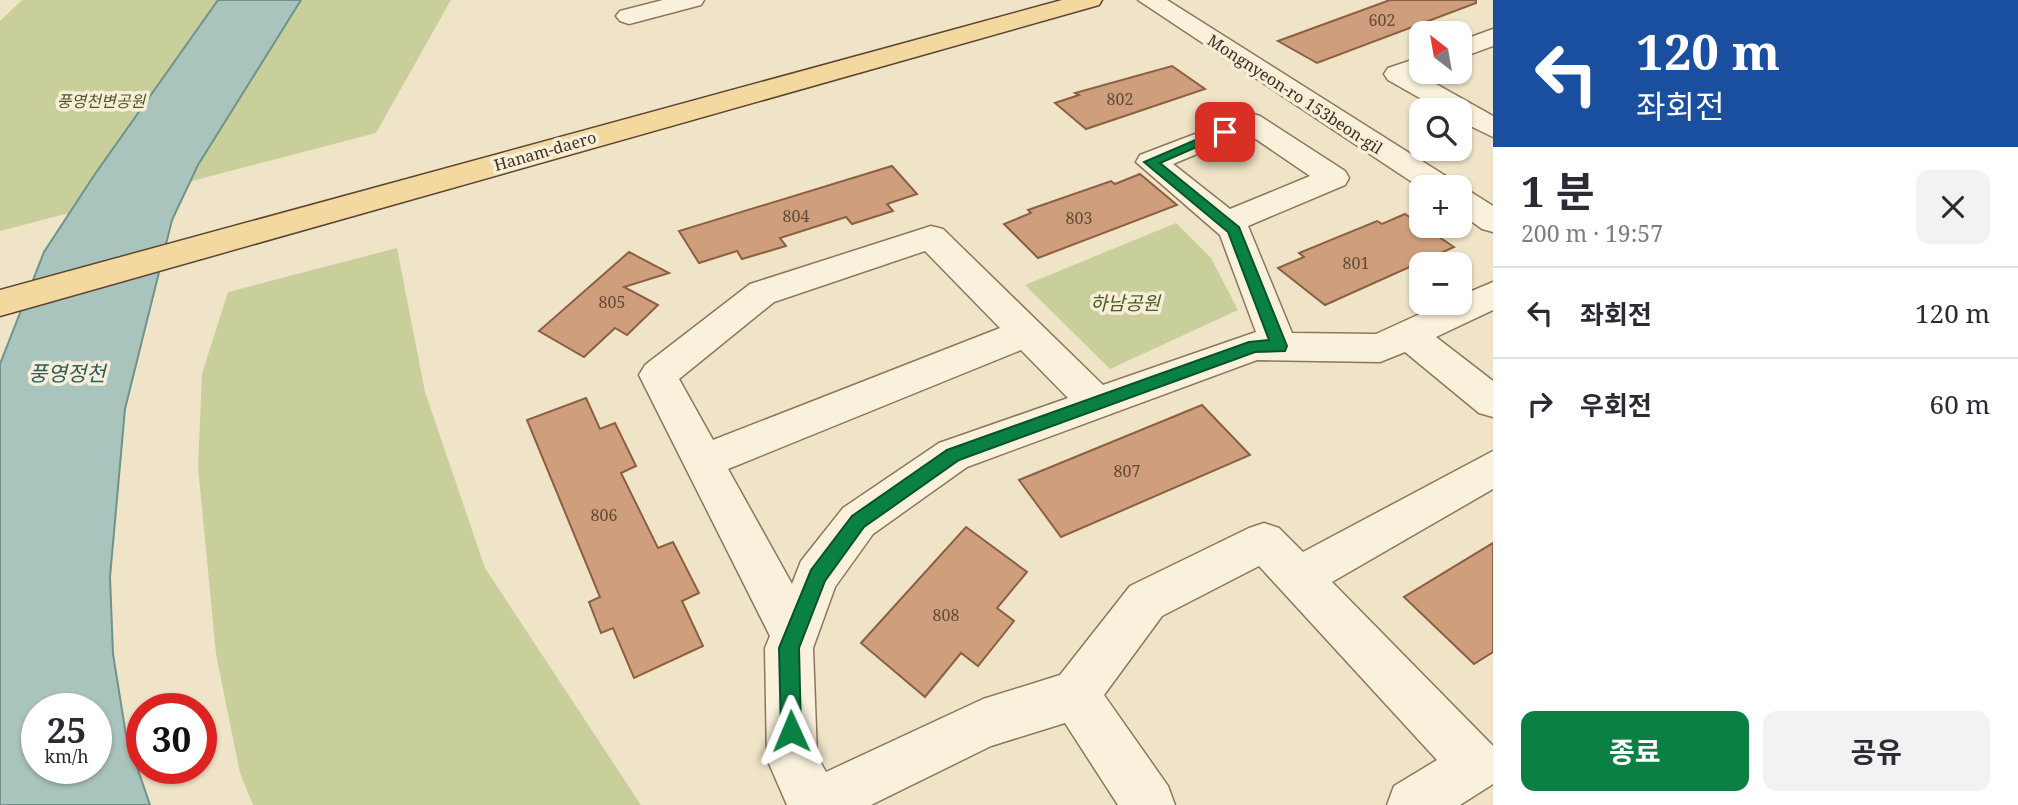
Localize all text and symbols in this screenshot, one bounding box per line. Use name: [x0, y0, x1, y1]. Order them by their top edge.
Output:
house number: 602: [1369, 9, 1395, 31]
text: 120 m: [1636, 18, 1780, 84]
north arrow: [1409, 21, 1472, 84]
map controls: [1409, 21, 1472, 315]
icon: left: [1521, 28, 1612, 119]
street label: Mongnyeon-ro 153beon-gil: [1203, 29, 1387, 159]
text: 좌회전: [1636, 84, 1724, 127]
house number: 802: [1107, 88, 1133, 110]
park label: 풍영천변공원: [57, 90, 146, 112]
button: search: [1409, 98, 1472, 161]
pin: [1195, 102, 1255, 162]
icon: arrive: [1206, 113, 1244, 151]
street label: Hanam-daero: [491, 126, 599, 176]
text: 1 분: [1521, 162, 1594, 219]
button: close: [1916, 170, 1990, 244]
button: +: [1409, 175, 1472, 238]
house number: 804: [783, 205, 809, 227]
house number: 803: [1066, 207, 1092, 229]
text: 200 m · 19:57: [1521, 217, 1663, 249]
house number: 801: [1343, 252, 1369, 274]
button: −: [1409, 252, 1472, 315]
park label: 하남공원: [1090, 290, 1161, 316]
house number: 805: [599, 291, 625, 313]
icon: left: [1521, 294, 1559, 332]
text: 120 m: [1915, 295, 1990, 331]
text: 좌회전: [1580, 296, 1652, 332]
water label: 풍영정천: [28, 359, 108, 387]
icon: right: [1521, 385, 1559, 423]
text: 60 m: [1930, 386, 1990, 422]
text: 우회전: [1580, 387, 1652, 423]
house number: 807: [1114, 460, 1140, 482]
house number: 806: [591, 504, 617, 526]
house number: 808: [933, 604, 959, 626]
speed limit sign: 30: [126, 693, 217, 784]
position arrow: [754, 694, 828, 768]
text: 25: [47, 706, 86, 753]
button: 종료: [1521, 711, 1749, 791]
button: 공유: [1763, 711, 1990, 791]
text: km/h: [44, 744, 89, 768]

